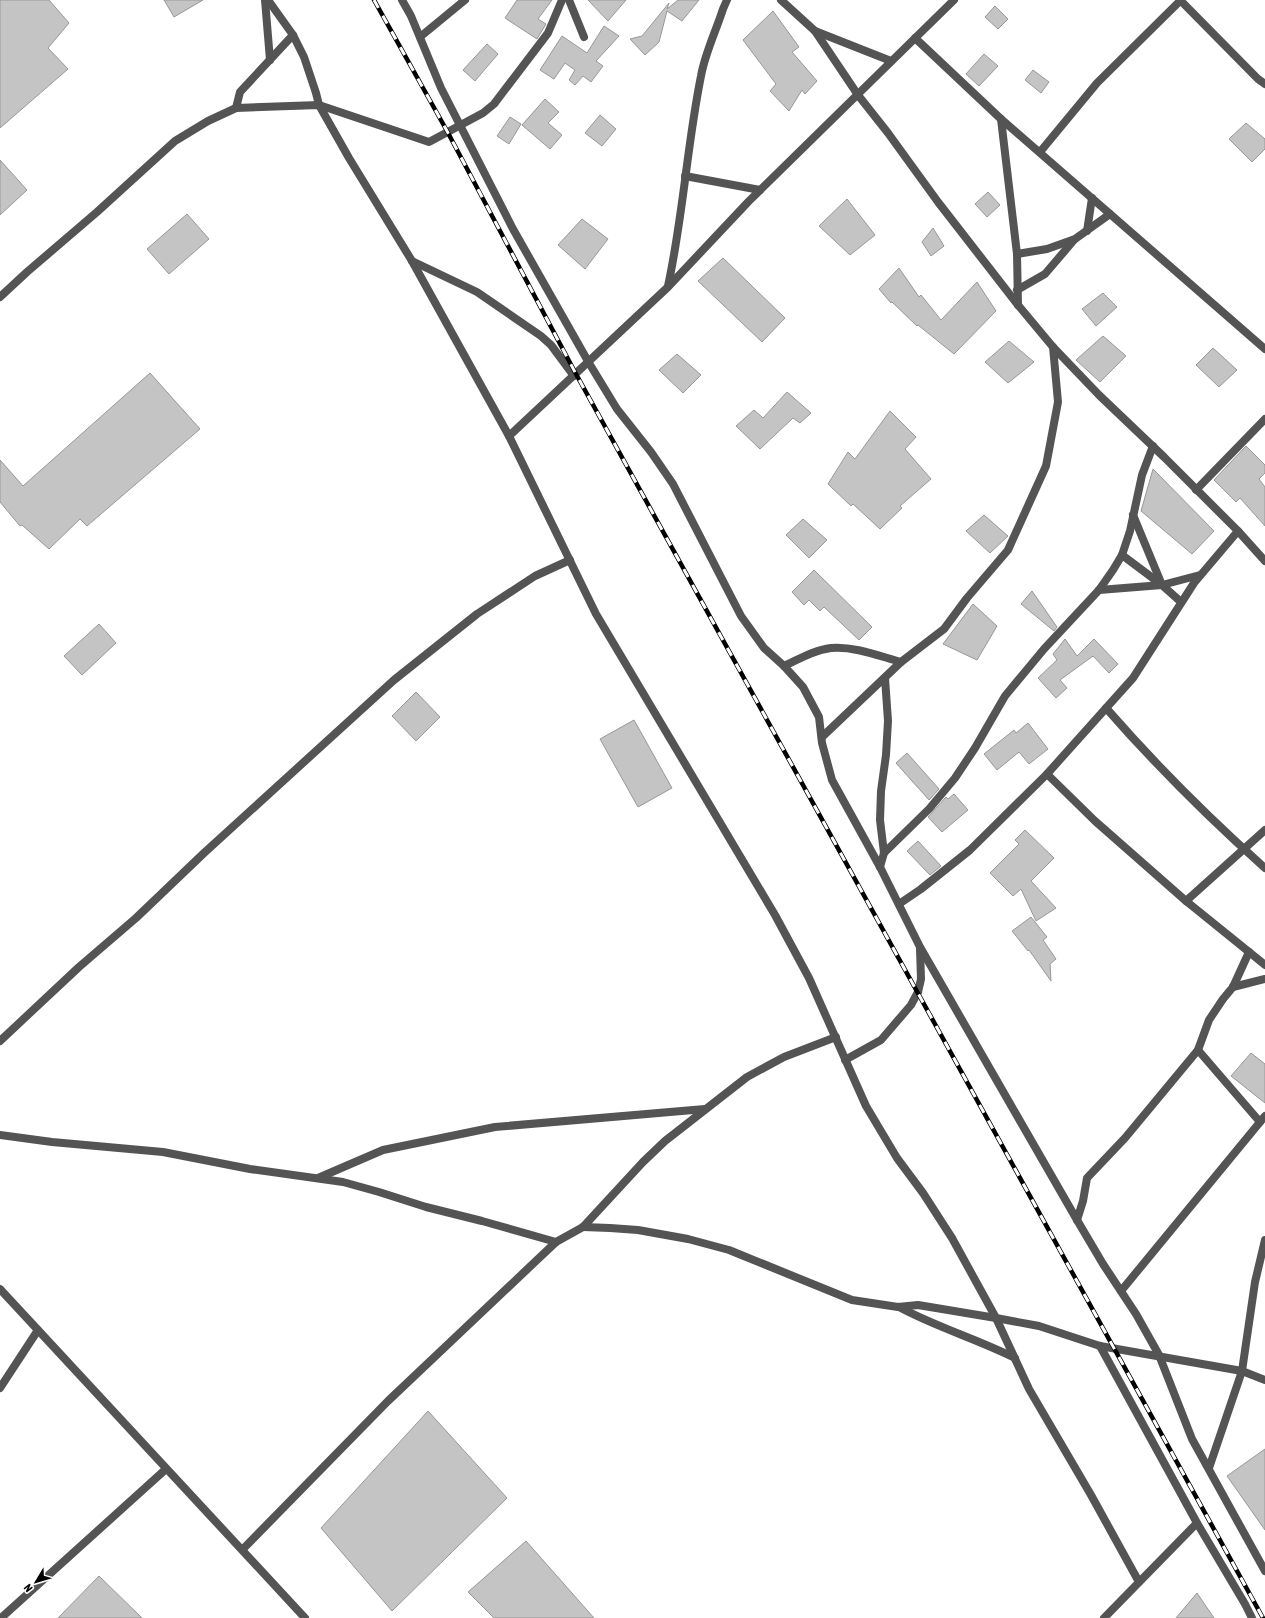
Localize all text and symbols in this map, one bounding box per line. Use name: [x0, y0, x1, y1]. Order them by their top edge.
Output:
north arrow: [16, 1562, 56, 1602]
text: N: [21, 1582, 35, 1594]

